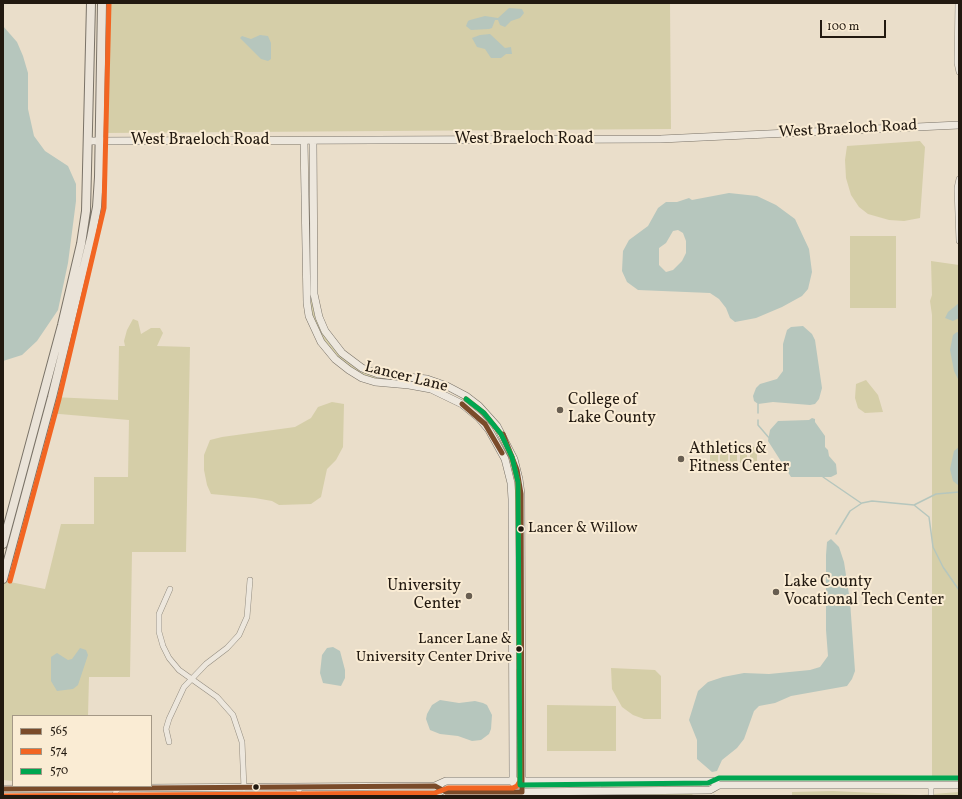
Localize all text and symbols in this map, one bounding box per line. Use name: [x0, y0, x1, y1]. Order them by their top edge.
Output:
scale bar: [822, 12, 888, 38]
text: 100 m: [827, 19, 859, 35]
street label: West Braeloch Road: [778, 117, 918, 143]
street label: West Braeloch Road: [454, 130, 594, 150]
street label: West Braeloch Road: [130, 131, 270, 151]
street label: Lancer Lane: [362, 358, 450, 398]
place label: College of Lake County: [568, 391, 656, 429]
marker: College of Lake County: [555, 405, 565, 415]
place label: Athletics & Fitness Center: [689, 440, 789, 478]
marker: Athletics & Fitness Center: [676, 454, 686, 464]
place label: Lancer & Willow: [528, 520, 638, 538]
marker: Lancer & Willow: [516, 524, 526, 534]
place label: Lake County Vocational Tech Center: [784, 573, 944, 611]
place label: University Center: [387, 577, 461, 615]
marker: Lake County Vocational Tech Center: [771, 587, 781, 597]
marker: University Center: [464, 591, 474, 601]
place label: Lancer Lane & University Center Drive: [356, 631, 512, 666]
marker: Lancer Lane & University Center Drive: [514, 644, 524, 654]
legend: [12, 715, 152, 787]
text: 565: [50, 723, 68, 739]
text: 574: [50, 743, 68, 759]
text: 570: [50, 763, 68, 779]
unlabelled marker: [251, 782, 261, 792]

